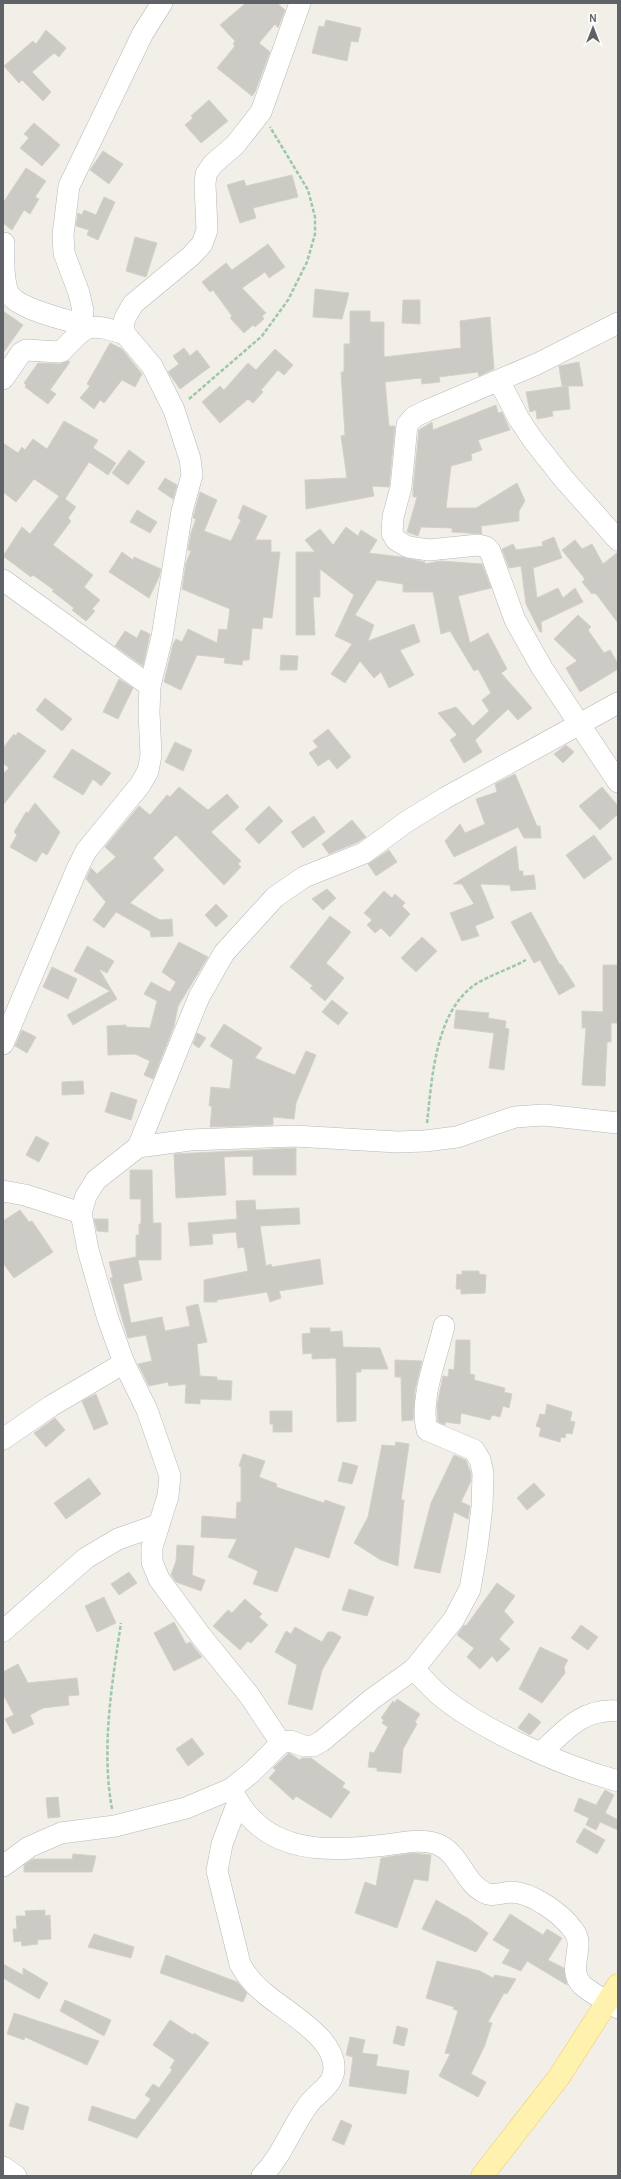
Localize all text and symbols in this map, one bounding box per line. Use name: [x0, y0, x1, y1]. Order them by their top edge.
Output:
north arrow: [573, 8, 613, 48]
text: N: [589, 12, 597, 25]

